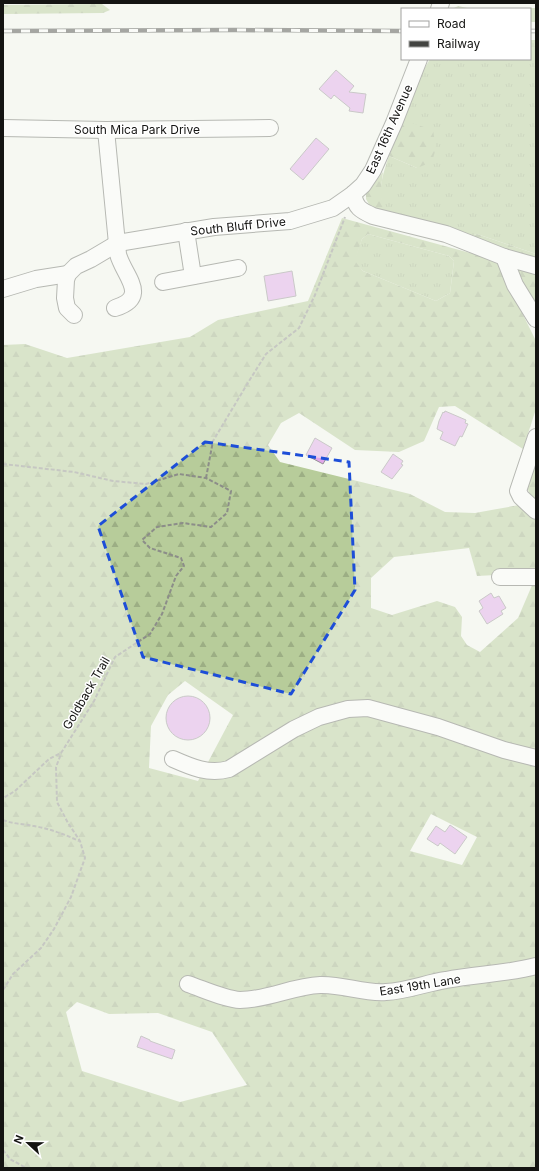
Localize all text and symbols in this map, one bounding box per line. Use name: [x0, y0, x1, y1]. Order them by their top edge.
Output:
legend: [401, 8, 531, 60]
text: Road: [437, 16, 466, 31]
text: Railway: [437, 36, 481, 51]
street label: East 16th Avenue: [363, 82, 415, 176]
street label: South Mica Park Drive: [74, 122, 200, 137]
street label: South Bluff Drive: [190, 214, 286, 238]
street label: Goldback Trail: [59, 654, 113, 732]
street label: East 19th Lane: [378, 971, 462, 999]
north arrow: [8, 1123, 48, 1163]
text: N: [11, 1133, 27, 1146]

